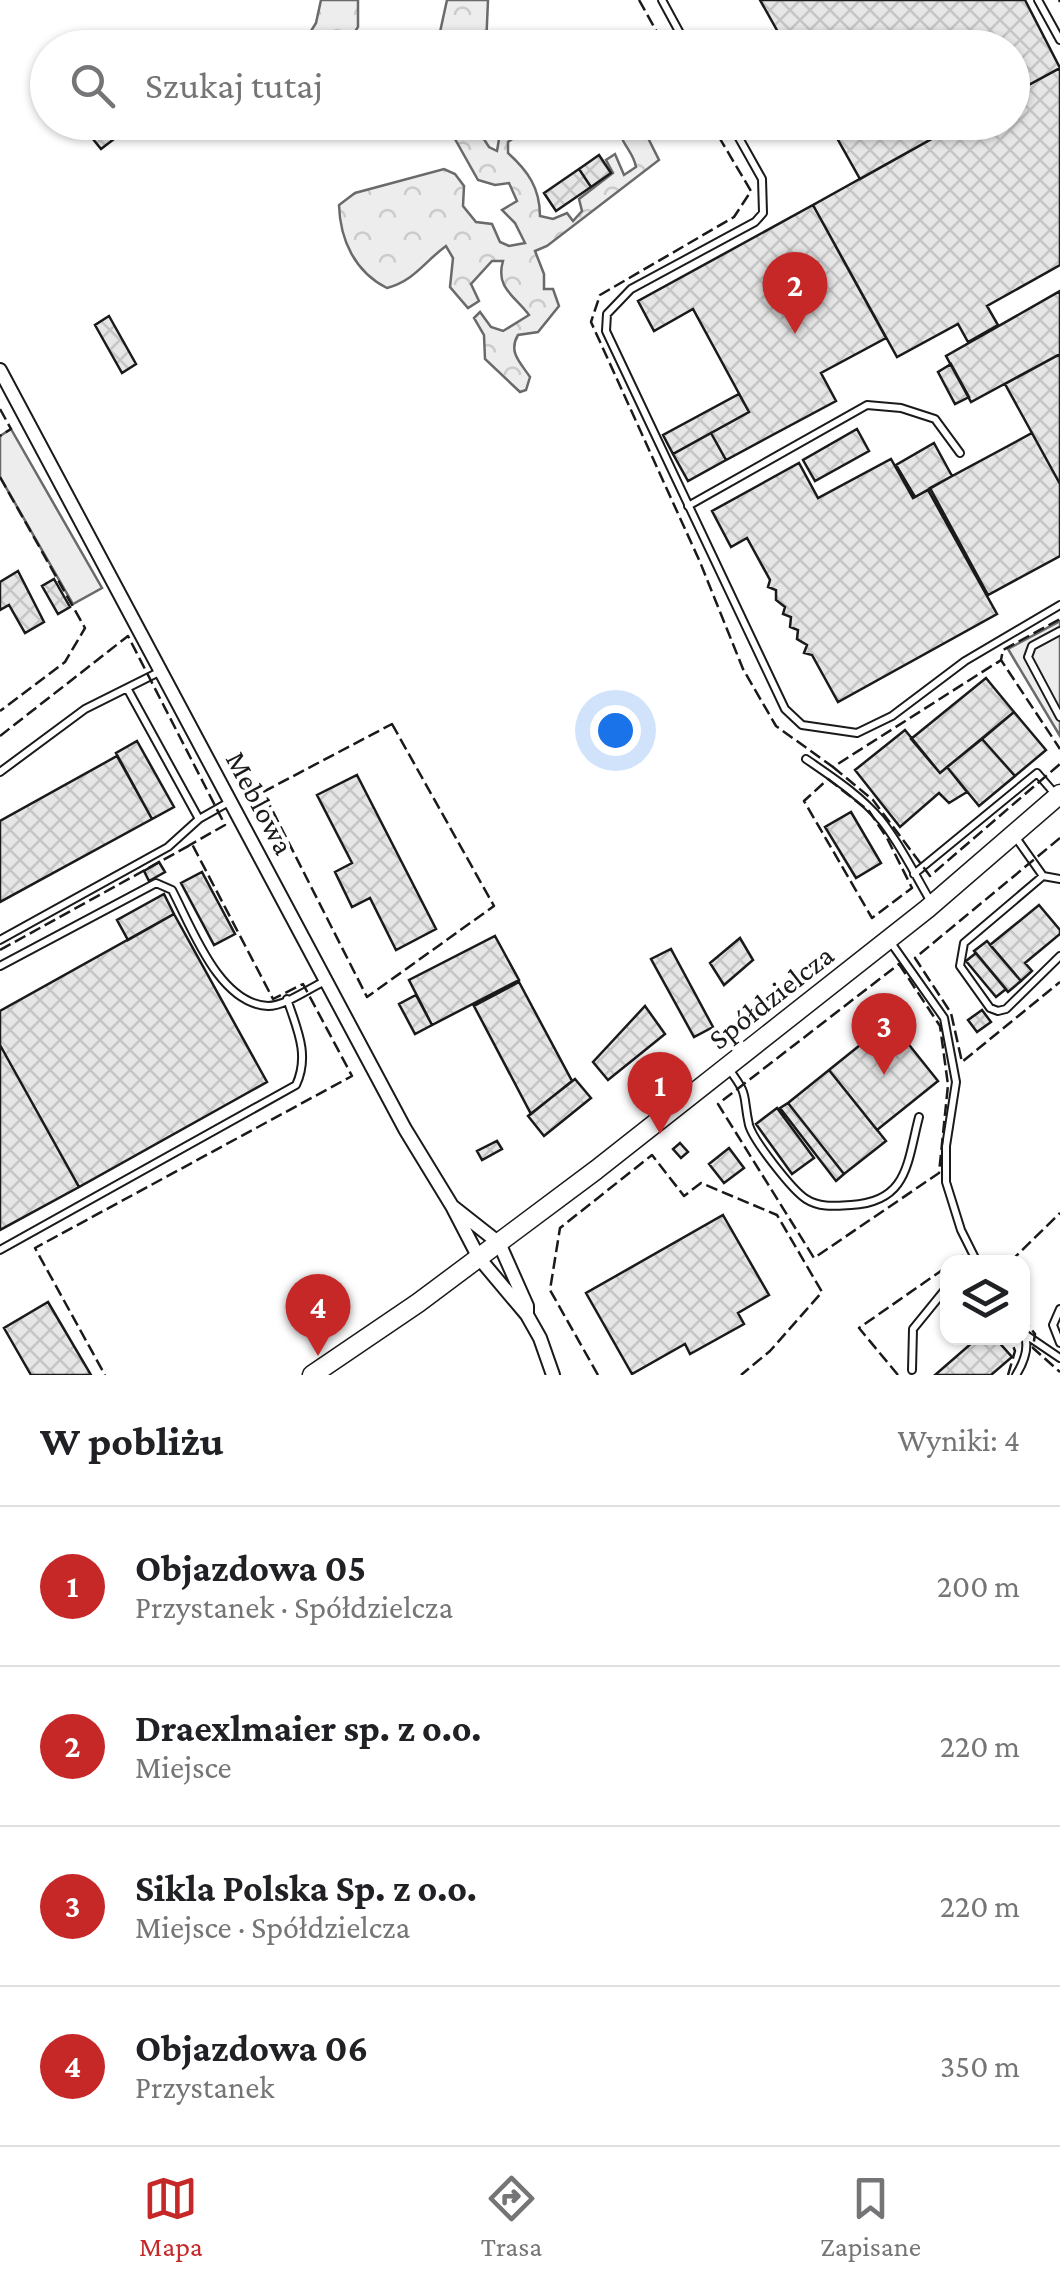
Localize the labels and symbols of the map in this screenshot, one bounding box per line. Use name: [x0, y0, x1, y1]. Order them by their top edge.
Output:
pin: 2: [762, 252, 828, 334]
your location: [590, 705, 641, 756]
street label: Meblowa: [220, 746, 301, 860]
street label: Spółdzielcza: [702, 938, 840, 1056]
pin: 3: [852, 992, 916, 1075]
pin: 1: [628, 1052, 692, 1134]
pin: 4: [286, 1274, 350, 1356]

